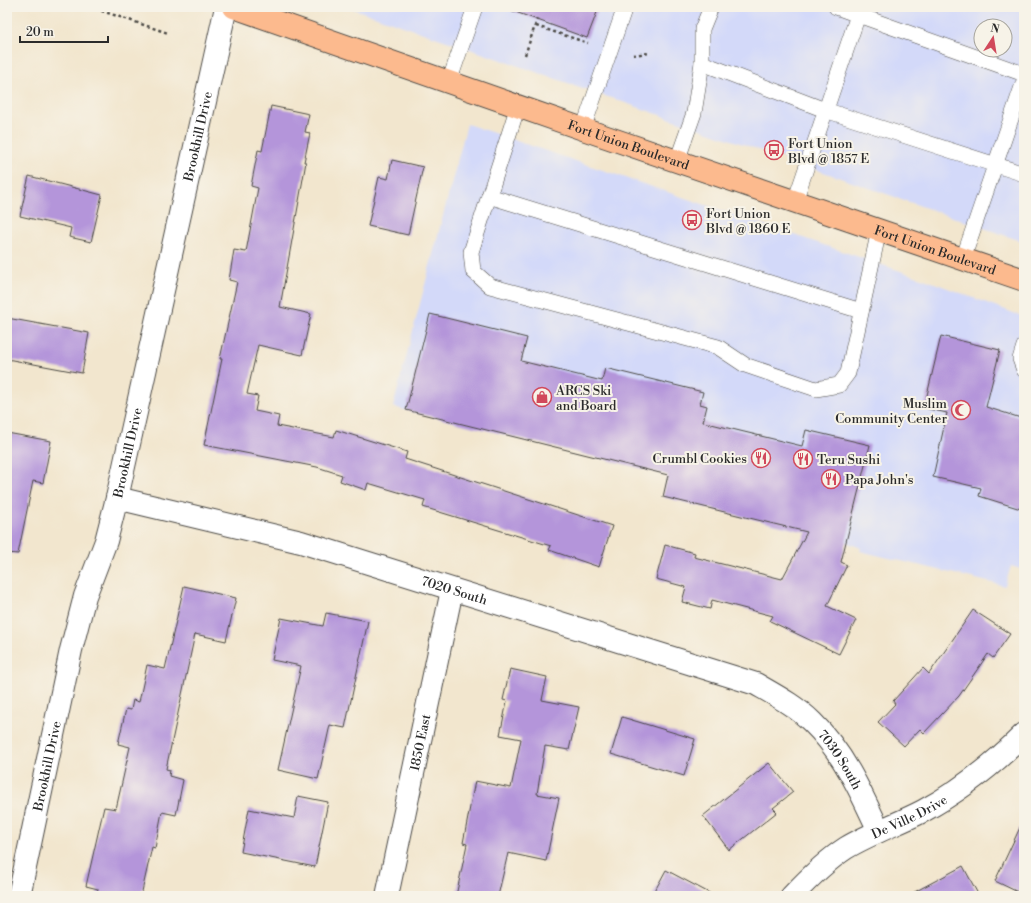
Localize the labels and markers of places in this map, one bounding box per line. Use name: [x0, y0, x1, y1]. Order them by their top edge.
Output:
place label: Fort Union Blvd @ 1857 E: [787, 136, 869, 167]
bus stop icon: Fort Union Blvd @ 1857 E: [763, 139, 785, 161]
place label: Fort Union Blvd @ 1860 E: [705, 206, 790, 237]
bus stop icon: Fort Union Blvd @ 1860 E: [681, 209, 703, 231]
place label: ARCS Ski and Board: [555, 383, 617, 414]
shop icon: ARCS Ski and Board: [531, 386, 553, 408]
place label: Muslim Community Center: [835, 396, 948, 427]
mosque icon: Muslim Community Center: [950, 399, 972, 421]
restaurant icon: Crumbl Cookies: [750, 447, 772, 469]
restaurant icon: Teru Sushi: [792, 448, 814, 470]
place label: Crumbl Cookies: [652, 451, 747, 467]
place label: Teru Sushi: [817, 452, 880, 468]
restaurant icon: Papa John's: [820, 468, 842, 490]
place label: Papa John's: [845, 472, 914, 488]

